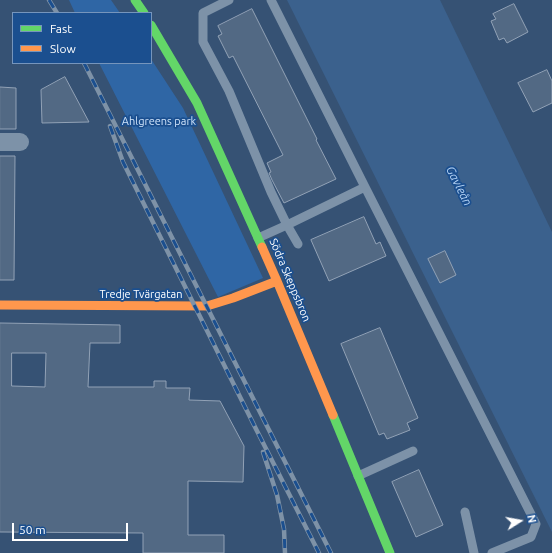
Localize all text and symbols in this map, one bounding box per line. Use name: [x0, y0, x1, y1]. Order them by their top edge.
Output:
legend: [12, 12, 152, 64]
text: Fast: [50, 22, 72, 35]
text: Slow: [50, 42, 76, 55]
park label: Ahlgreens park: [122, 114, 196, 128]
water label: Gavleån: [443, 164, 475, 208]
street label: Södra Skeppsbron: [267, 236, 313, 324]
street label: Tredje Tvärgatan: [100, 287, 182, 301]
north arrow: [500, 501, 540, 541]
text: N: [525, 514, 538, 524]
scale bar: [14, 515, 130, 541]
text: 50 m: [19, 523, 46, 536]

